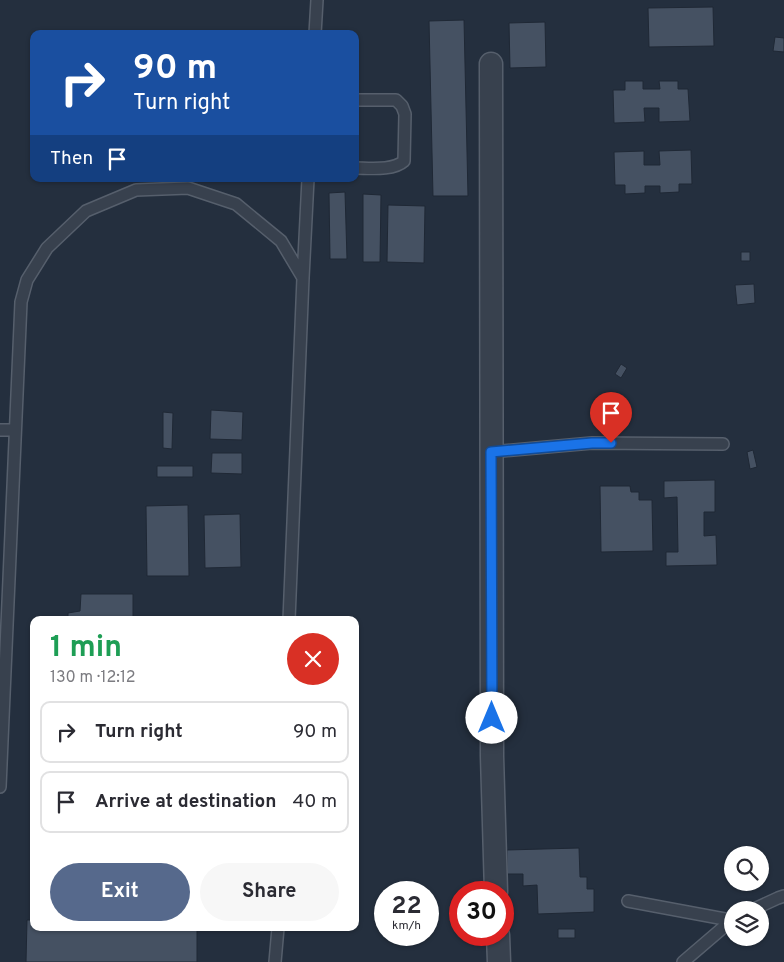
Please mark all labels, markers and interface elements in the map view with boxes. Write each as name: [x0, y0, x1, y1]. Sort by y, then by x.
text: 90 m: [133, 47, 217, 91]
icon: right: [50, 50, 115, 115]
text: Turn right: [133, 90, 230, 117]
icon: arrive: [103, 145, 131, 173]
text: Then: [50, 147, 93, 171]
pin: [590, 392, 632, 443]
icon: arrive: [597, 399, 625, 427]
text: 1 min: [50, 630, 122, 667]
button: close: [287, 633, 339, 685]
text: 130 m · 12:12: [50, 668, 136, 688]
position arrow: [465, 691, 517, 743]
icon: right: [52, 718, 80, 746]
text: Turn right: [95, 720, 183, 744]
text: 90 m: [293, 720, 337, 744]
icon: arrive: [52, 788, 80, 816]
text: Arrive at destination: [95, 790, 276, 814]
text: 40 m: [292, 790, 337, 814]
map controls: [724, 846, 769, 946]
button: search: [724, 846, 769, 891]
button: Exit: [50, 863, 190, 921]
button: Share: [200, 863, 339, 921]
speed limit sign: 30: [449, 881, 514, 946]
text: 22: [391, 891, 422, 923]
button: layers: [724, 901, 769, 946]
text: km/h: [392, 918, 421, 934]

